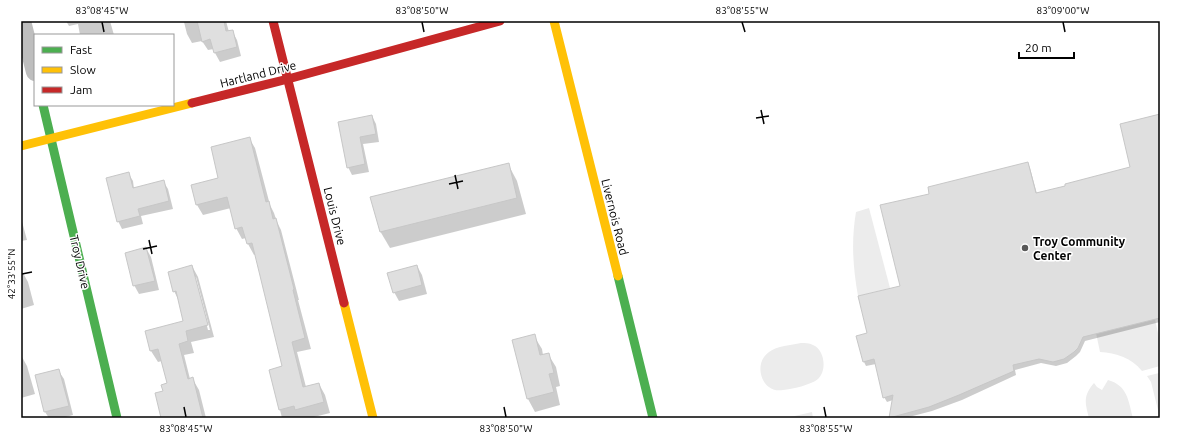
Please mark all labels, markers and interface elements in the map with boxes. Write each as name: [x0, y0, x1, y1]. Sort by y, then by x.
text: 83°08'45"W: [76, 5, 128, 16]
text: 83°08'50"W: [396, 5, 448, 16]
text: 83°08'55"W: [716, 5, 768, 16]
text: 83°09'00"W: [1037, 5, 1089, 16]
legend: [34, 34, 174, 106]
scale bar: [1019, 34, 1074, 60]
text: 20 m: [1025, 41, 1052, 54]
text: Fast: [70, 43, 92, 56]
street label: Hartland Drive: [219, 58, 297, 90]
text: Slow: [70, 63, 96, 76]
text: Jam: [70, 83, 92, 96]
street label: Livernois Road: [599, 177, 631, 257]
street label: Louis Drive: [322, 186, 348, 246]
street label: Troy Drive: [68, 234, 92, 290]
place label: Troy Community Center: [1033, 235, 1126, 262]
marker: Troy Community Center: [1020, 243, 1030, 253]
text: 42°33'55"N: [6, 249, 17, 299]
text: 83°08'45"W: [160, 423, 212, 434]
text: 83°08'50"W: [480, 423, 532, 434]
text: 83°08'55"W: [800, 423, 852, 434]

